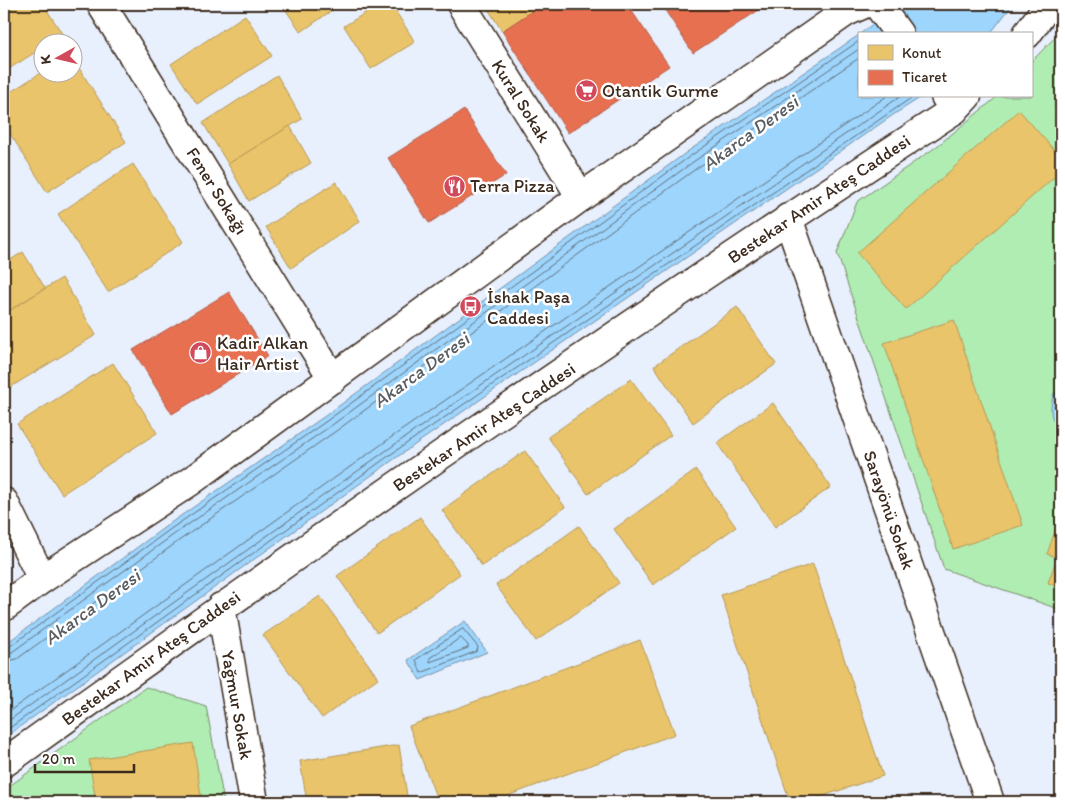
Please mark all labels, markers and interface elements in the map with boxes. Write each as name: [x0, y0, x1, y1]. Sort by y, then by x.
north arrow: [32, 32, 82, 82]
legend: [858, 32, 1032, 98]
text: Konut: [902, 44, 942, 62]
text: K: [36, 53, 55, 65]
street label: Kural Sokak: [487, 55, 555, 147]
text: Ticaret: [902, 68, 948, 86]
supermarket icon: Otantik Gurme: [574, 79, 598, 103]
place label: Otantik Gurme: [602, 80, 718, 102]
water label: Akarca Deresi: [697, 89, 804, 176]
street label: Bestekar Amir Ateş Caddesi: [723, 130, 915, 268]
street label: Fener Sokağı: [182, 143, 252, 239]
restaurant icon: Terra Pizza: [442, 174, 466, 198]
place label: Terra Pizza: [470, 175, 555, 197]
place label: İshak Paşa Caddesi: [487, 286, 571, 329]
bus stop icon: İshak Paşa Caddesi: [459, 295, 483, 319]
water label: Akarca Deresi: [368, 326, 475, 413]
place label: Kadir Alkan Hair Artist: [217, 332, 309, 375]
shop icon: Kadir Alkan Hair Artist: [189, 341, 213, 365]
street label: Bestekar Amir Ateş Caddesi: [388, 358, 580, 496]
street label: Sarayönü Sokak: [858, 448, 920, 572]
water label: Akarca Deresi: [39, 563, 146, 650]
street label: Bestekar Amir Ateş Caddesi: [57, 586, 245, 730]
street label: Yağmur Sokak: [217, 649, 258, 762]
scale bar: [35, 741, 134, 773]
text: 20 m: [42, 750, 76, 768]

